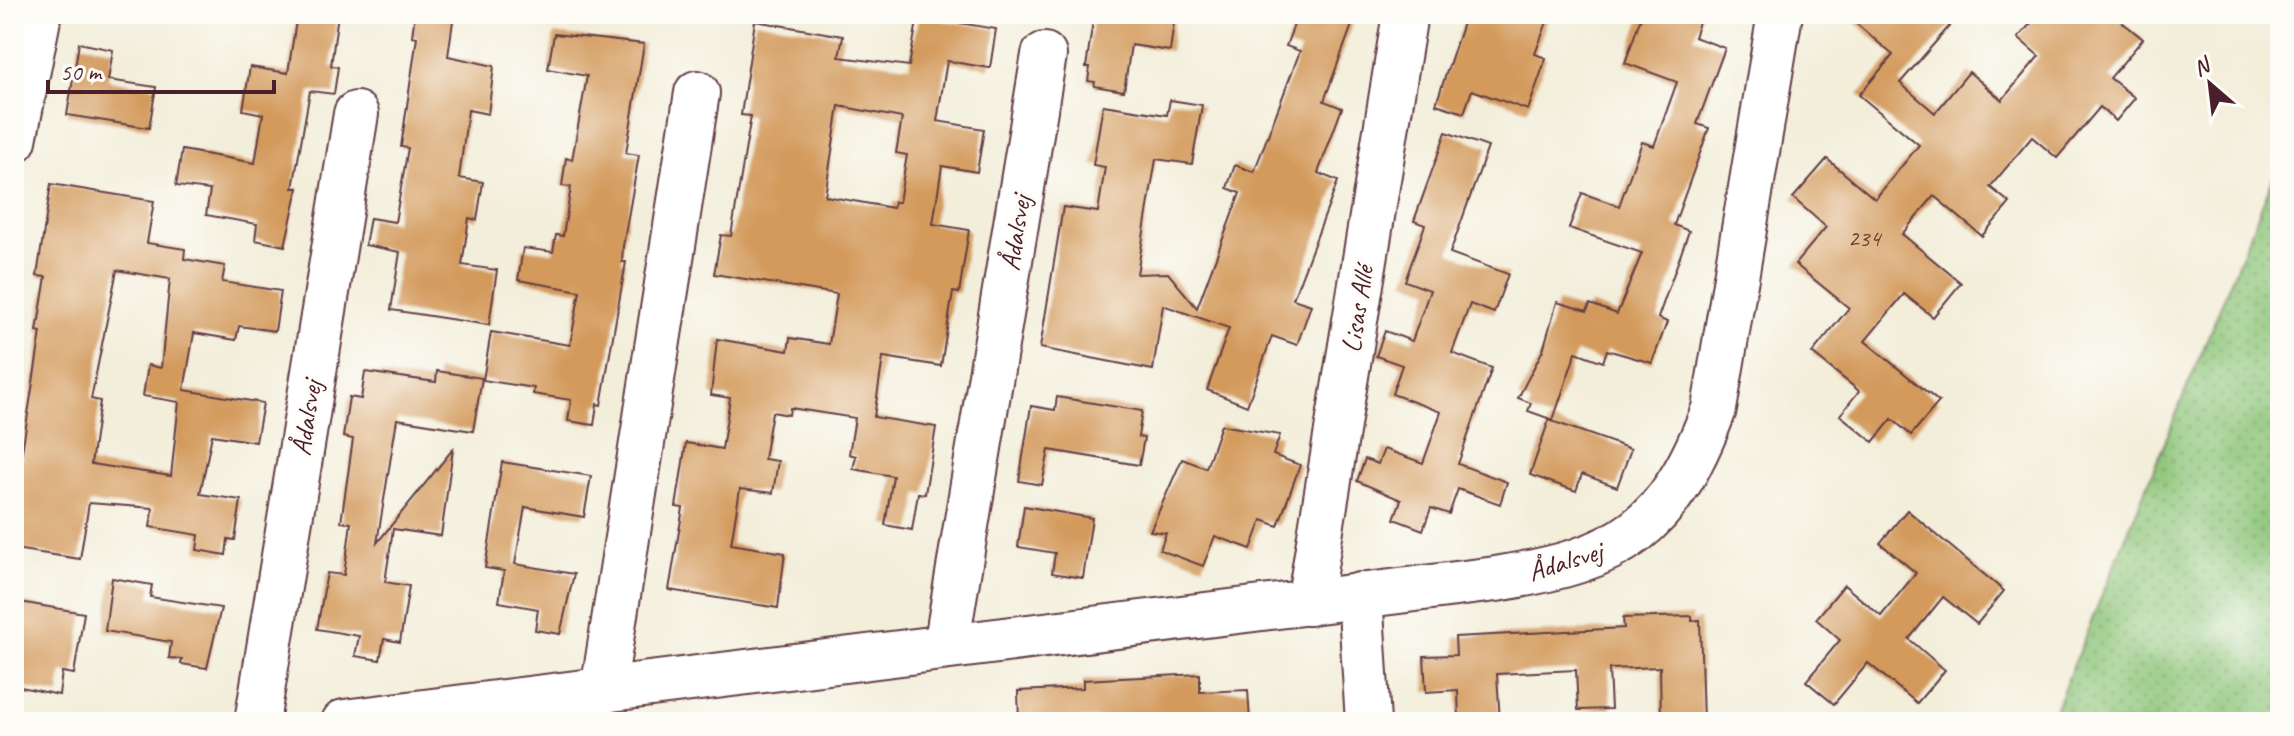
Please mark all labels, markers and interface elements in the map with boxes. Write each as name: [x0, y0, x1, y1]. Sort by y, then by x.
scale bar: [48, 44, 274, 94]
north arrow: [2170, 44, 2250, 124]
text: N: [2188, 50, 2217, 83]
text: 50 m: [60, 57, 103, 87]
street label: Ådalsvej: [992, 189, 1039, 273]
house number: 234: [1848, 223, 1882, 253]
street label: Lisas Allé: [1333, 259, 1382, 355]
street label: Ådalsvej: [283, 374, 330, 458]
street label: Ådalsvej: [1524, 532, 1610, 589]

